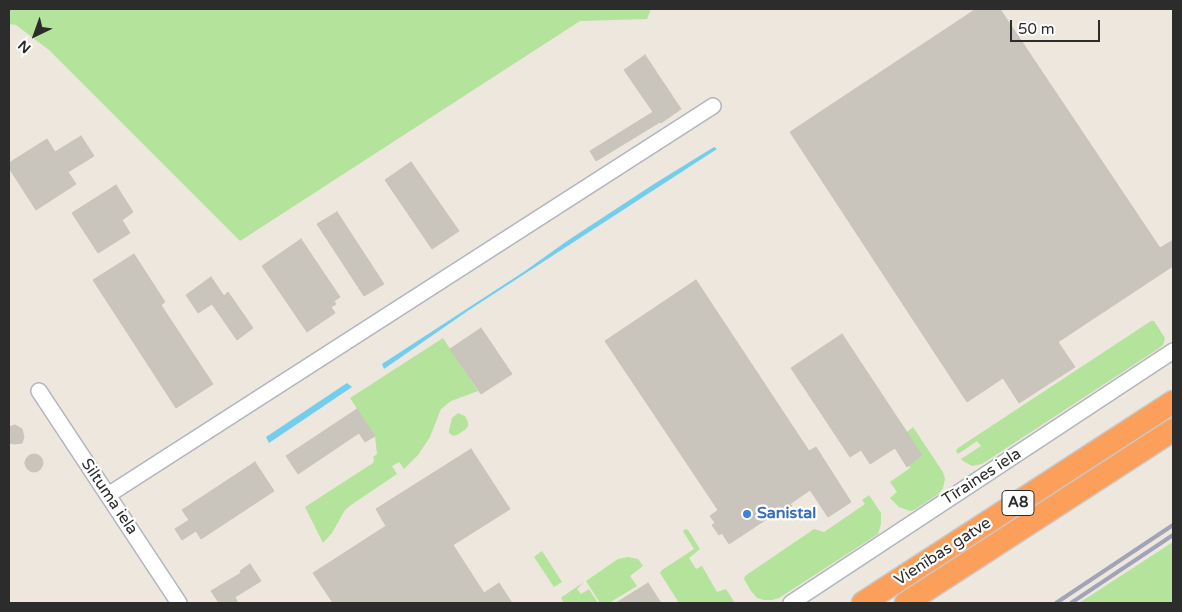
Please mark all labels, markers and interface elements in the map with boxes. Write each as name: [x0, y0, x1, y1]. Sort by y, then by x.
north arrow: [10, 10, 60, 60]
scale bar: [1012, 10, 1102, 42]
text: 50 m: [1018, 20, 1055, 38]
text: N: [15, 36, 34, 57]
street label: Tīraines iela: [939, 444, 1025, 510]
street label: Siltuma iela: [77, 455, 141, 539]
road number: A8: [1002, 490, 1034, 516]
place label: Sanistal: [757, 504, 816, 524]
marker: Sanistal: [741, 508, 753, 520]
street label: Vienības gatve: [891, 514, 995, 590]

